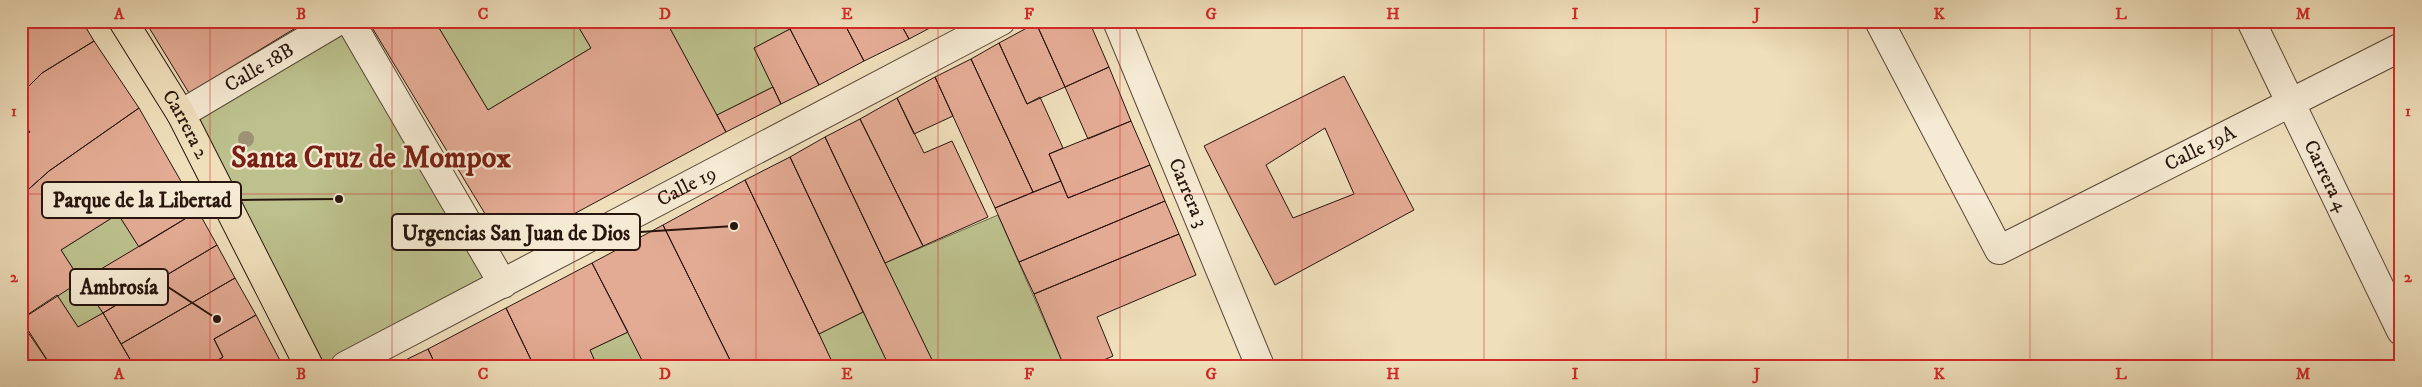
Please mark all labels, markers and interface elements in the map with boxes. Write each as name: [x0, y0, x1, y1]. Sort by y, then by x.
text: A: [113, 4, 125, 24]
text: B: [296, 4, 306, 24]
text: C: [478, 4, 488, 24]
text: D: [659, 4, 671, 24]
text: E: [841, 4, 853, 24]
text: F: [1024, 4, 1034, 24]
text: G: [1205, 4, 1217, 24]
text: H: [1386, 4, 1400, 24]
text: I: [1572, 4, 1579, 24]
text: J: [1752, 4, 1761, 24]
text: K: [1933, 4, 1945, 24]
text: L: [2115, 4, 2127, 24]
text: M: [2296, 4, 2311, 24]
street label: Calle 18B: [220, 37, 299, 98]
street label: Carrera 2: [157, 85, 214, 163]
text: 1: [11, 101, 17, 121]
text: 1: [2405, 101, 2411, 121]
street label: Calle 19A: [2161, 120, 2240, 177]
street label: Carrera 4: [2298, 136, 2354, 216]
district label: Santa Cruz de Mompox: [231, 140, 511, 177]
street label: Carrera 3: [1163, 154, 1214, 231]
street label: Calle 19: [653, 160, 721, 212]
callout: Parque de la Libertad: [42, 182, 241, 218]
text: Parque de la Libertad: [52, 188, 232, 214]
callout: Urgencias San Juan de Dios: [392, 214, 640, 250]
text: Urgencias San Juan de Dios: [402, 221, 630, 247]
text: 2: [10, 267, 19, 287]
text: 2: [2404, 267, 2413, 287]
callout: Ambrosía: [70, 269, 168, 305]
text: Ambrosía: [79, 275, 159, 301]
text: A: [113, 364, 125, 384]
text: B: [296, 364, 306, 384]
text: C: [478, 364, 488, 384]
text: D: [659, 364, 671, 384]
text: E: [841, 364, 853, 384]
text: F: [1024, 364, 1034, 384]
text: G: [1205, 364, 1217, 384]
text: H: [1386, 364, 1400, 384]
text: I: [1572, 364, 1579, 384]
text: J: [1752, 364, 1761, 384]
text: K: [1933, 364, 1945, 384]
text: L: [2115, 364, 2127, 384]
text: M: [2296, 364, 2311, 384]

